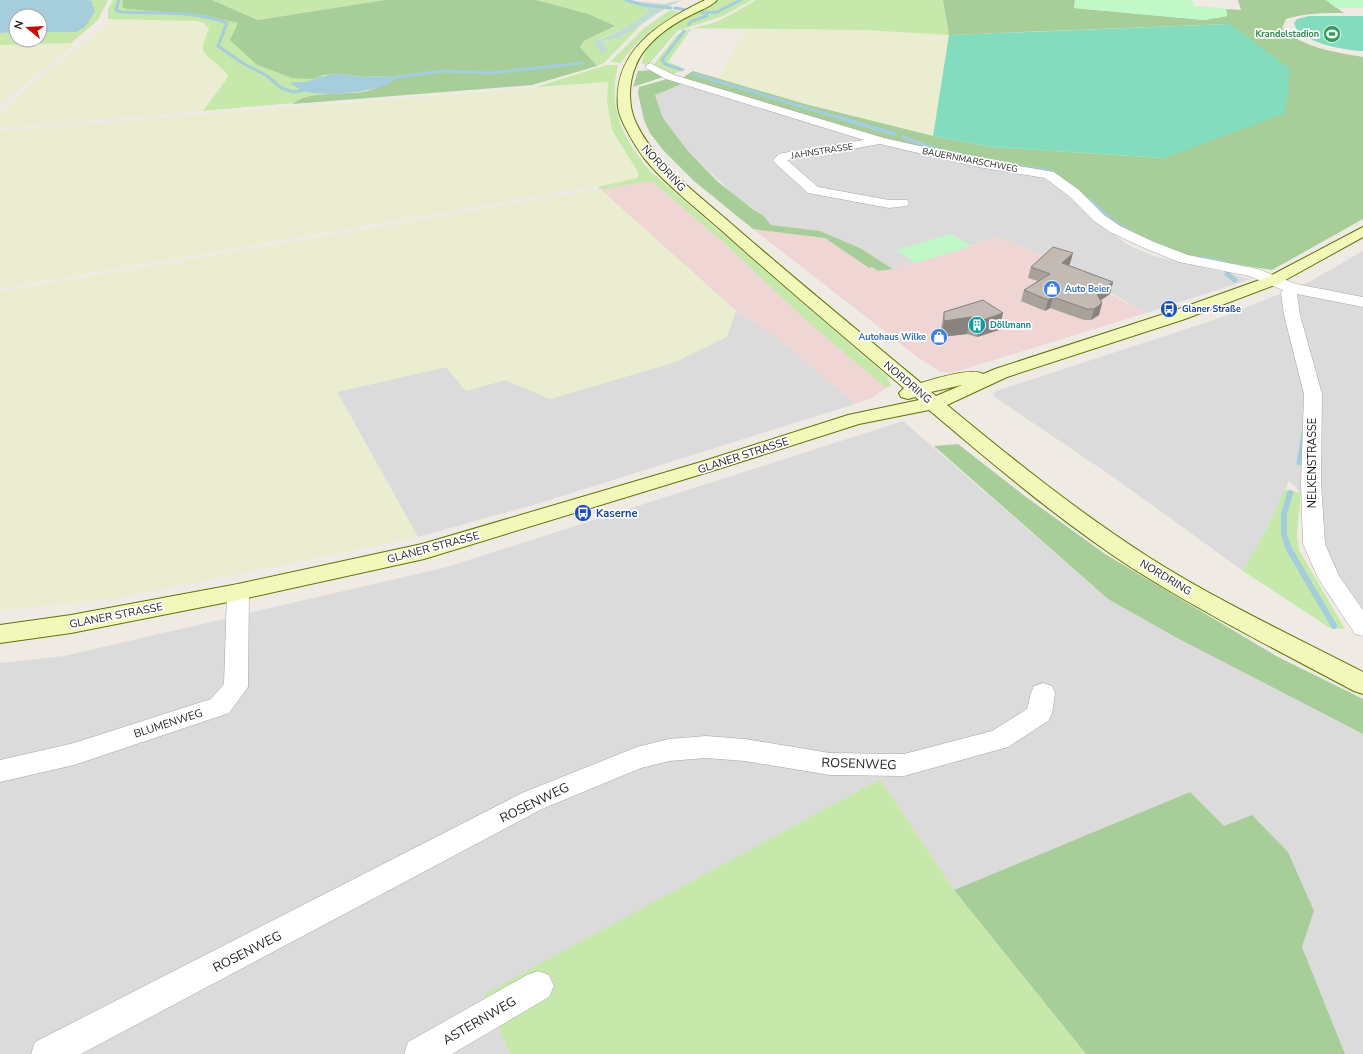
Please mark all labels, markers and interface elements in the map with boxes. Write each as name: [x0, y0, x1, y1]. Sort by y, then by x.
north arrow: [8, 8, 48, 48]
text: N: [11, 19, 27, 31]
sports icon: Krandelstadion: [1322, 24, 1342, 44]
place label: Krandelstadion: [1255, 28, 1319, 40]
street label: JAHNSTRASSE: [789, 140, 854, 162]
street label: NORDRING: [638, 142, 689, 195]
street label: BAUERNMARSCHWEG: [921, 145, 1019, 175]
shop icon: Auto Beier: [1042, 279, 1062, 299]
place label: Auto Beier: [1065, 283, 1110, 295]
bus stop icon: Glaner Straße: [1159, 299, 1179, 319]
place label: Glaner Straße: [1182, 303, 1241, 315]
building icon: Döllmann: [967, 315, 987, 335]
place label: Döllmann: [990, 319, 1031, 331]
shop icon: Autohaus Wilke: [929, 327, 949, 347]
place label: Autohaus Wilke: [858, 331, 926, 343]
street label: NORDRING: [880, 358, 935, 407]
street label: NELKENSTRASSE: [1305, 418, 1320, 508]
street label: GLANER STRASSE: [696, 434, 791, 477]
bus stop icon: Kaserne: [573, 503, 593, 523]
place label: Kaserne: [596, 506, 637, 521]
street label: GLANER STRASSE: [385, 528, 481, 567]
street label: NORDRING: [1137, 556, 1195, 599]
street label: GLANER STRASSE: [68, 599, 164, 632]
street label: BLUMENWEG: [132, 705, 205, 742]
street label: ROSENWEG: [821, 754, 897, 774]
street label: ROSENWEG: [497, 778, 572, 827]
street label: ROSENWEG: [210, 927, 285, 977]
street label: ASTERNWEG: [439, 993, 520, 1049]

